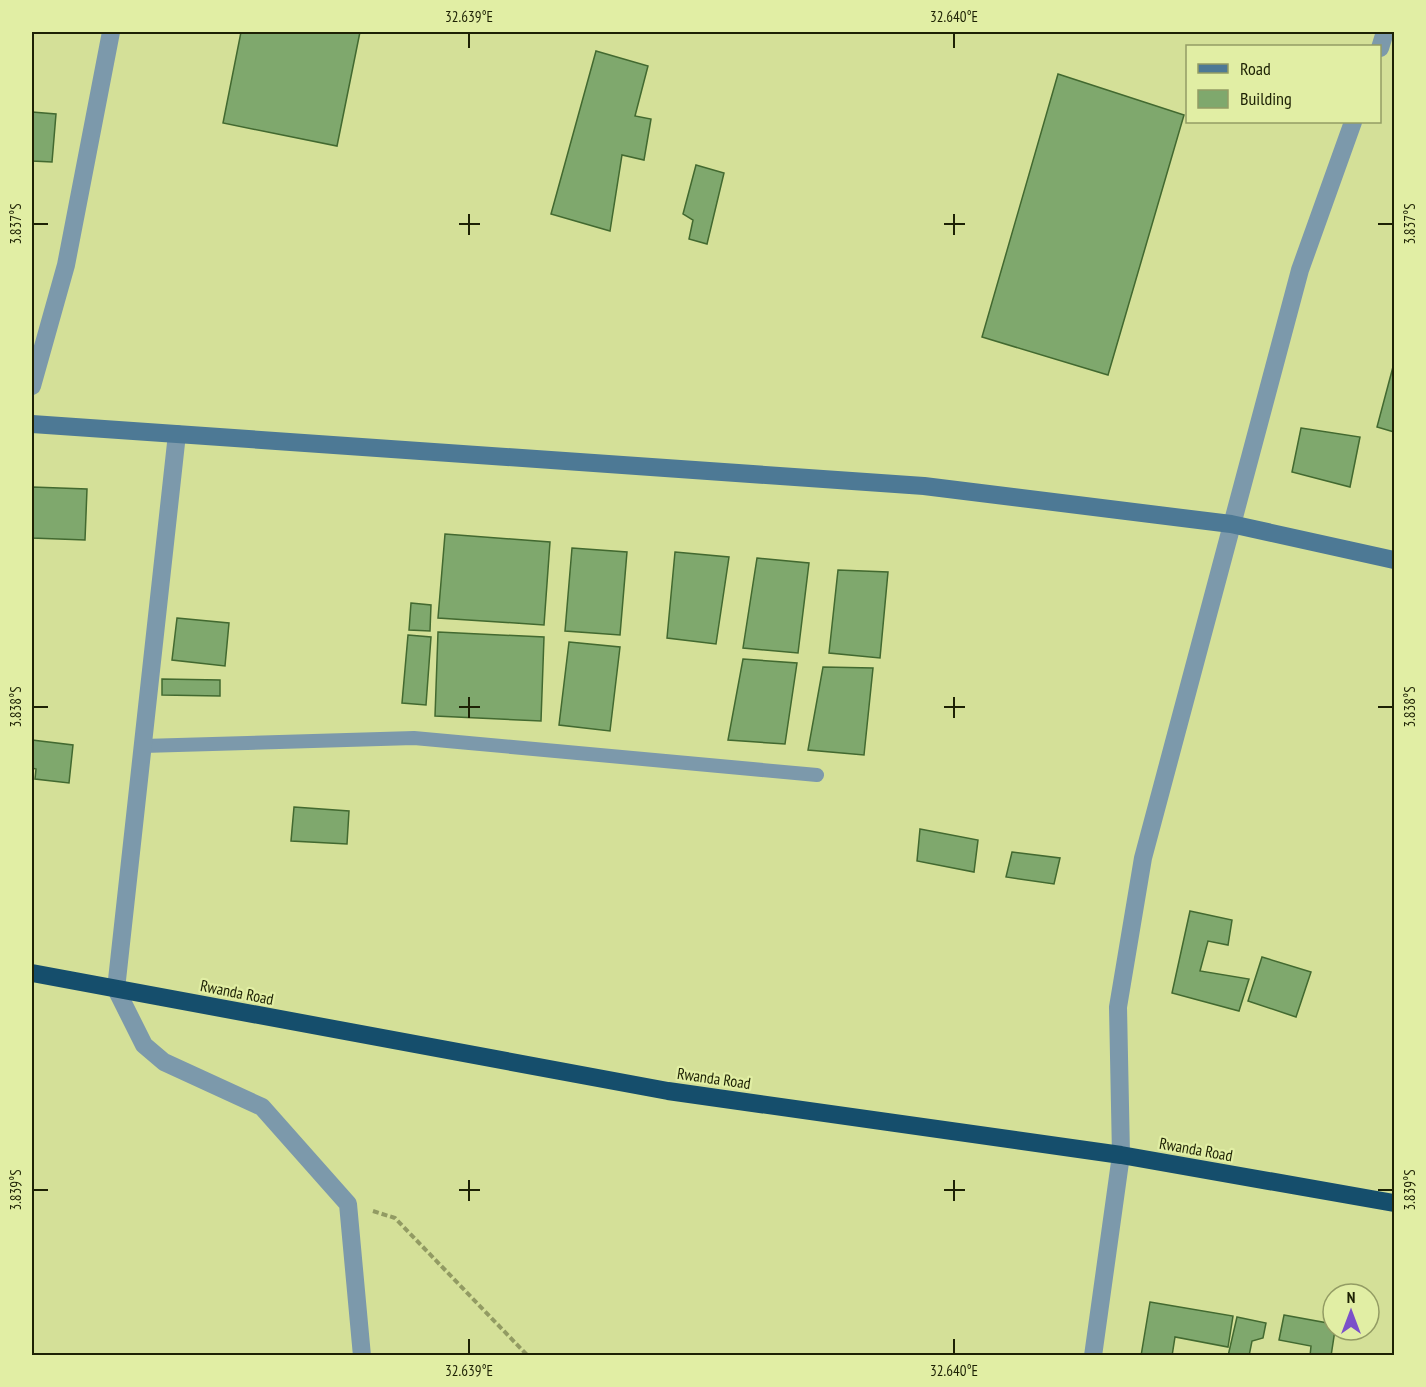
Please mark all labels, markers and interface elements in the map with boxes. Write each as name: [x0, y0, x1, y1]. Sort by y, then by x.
text: 32.639°E: [445, 7, 493, 26]
text: 32.640°E: [930, 7, 978, 26]
legend: [1186, 45, 1381, 123]
text: Road: [1240, 57, 1271, 80]
text: Building: [1240, 87, 1292, 110]
text: 3.837°S: [6, 203, 25, 245]
text: 3.837°S: [1400, 203, 1419, 245]
text: 3.838°S: [6, 686, 25, 728]
text: 3.838°S: [1400, 686, 1419, 728]
street label: Rwanda Road: [199, 975, 275, 1009]
street label: Rwanda Road: [676, 1063, 752, 1093]
street label: Rwanda Road: [1158, 1133, 1234, 1165]
text: 3.839°S: [6, 1169, 25, 1211]
text: 3.839°S: [1400, 1169, 1419, 1211]
north arrow: [1321, 1282, 1381, 1342]
text: N: [1347, 1287, 1355, 1307]
text: 32.639°E: [445, 1361, 493, 1380]
text: 32.640°E: [930, 1361, 978, 1380]

